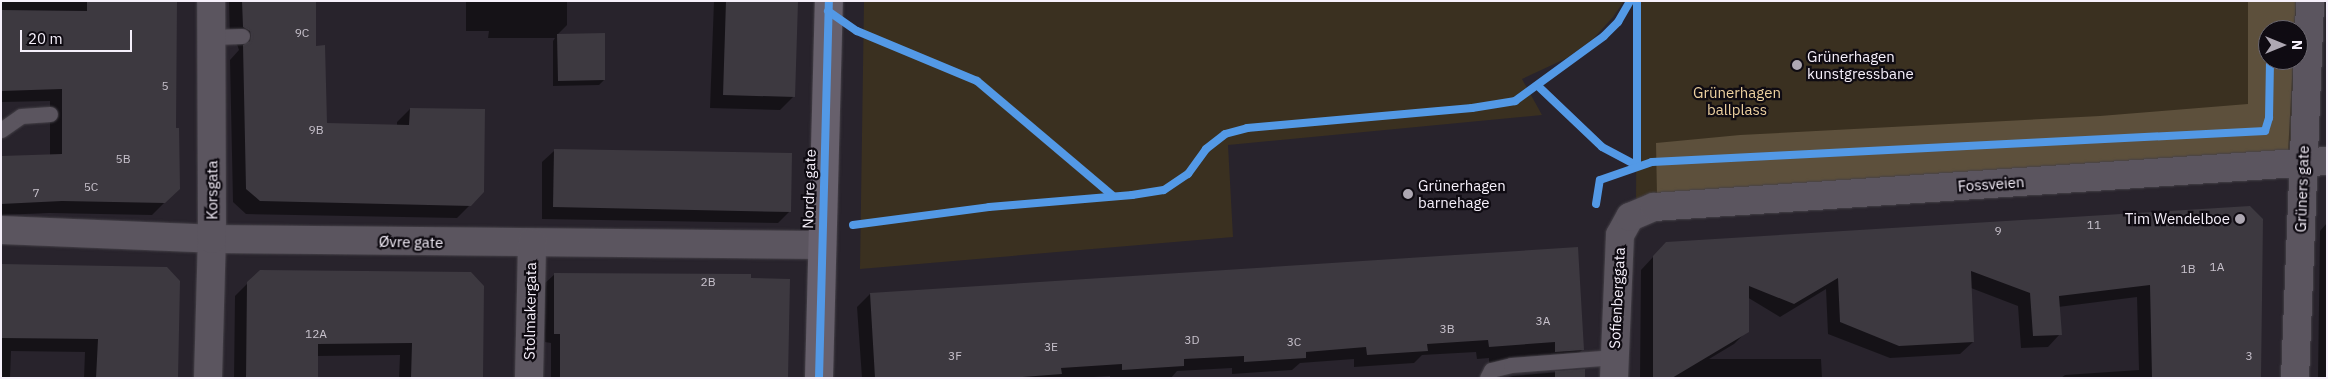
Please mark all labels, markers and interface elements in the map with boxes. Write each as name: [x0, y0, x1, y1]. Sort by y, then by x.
scale bar: [22, 20, 135, 52]
north arrow: [2258, 20, 2308, 70]
house number: 9C: [295, 26, 309, 40]
text: 20 m: [28, 29, 63, 48]
text: N: [2288, 40, 2306, 50]
place label: Grünerhagen kunstgressbane: [1807, 47, 1914, 82]
marker: Grünerhagen kunstgressbane: [1791, 59, 1803, 71]
house number: 5: [161, 79, 169, 93]
park label: Grünerhagen ballplass: [1693, 83, 1781, 118]
house number: 9B: [308, 123, 324, 137]
street label: Grüners gate: [2291, 145, 2313, 233]
street label: Nordre gate: [799, 149, 819, 229]
house number: 5B: [115, 152, 131, 166]
street label: Korsgata: [203, 160, 221, 220]
street label: Fossveien: [1957, 173, 2025, 195]
place label: Grünerhagen barnehage: [1418, 176, 1506, 211]
house number: 5C: [84, 180, 98, 194]
house number: 7: [32, 186, 40, 200]
marker: Grünerhagen barnehage: [1402, 188, 1414, 200]
place label: Tim Wendelboe: [2125, 210, 2230, 228]
marker: Tim Wendelboe: [2234, 213, 2246, 225]
house number: 11: [2087, 218, 2101, 232]
house number: 9: [1994, 224, 2002, 238]
street label: Øvre gate: [379, 232, 443, 252]
street label: Sofienberggata: [1605, 247, 1629, 349]
house number: 1A: [2210, 260, 2224, 274]
street label: Stolmakergata: [520, 262, 540, 360]
house number: 1B: [2180, 262, 2196, 276]
house number: 2B: [700, 275, 716, 289]
house number: 3A: [1536, 314, 1550, 328]
house number: 3B: [1439, 322, 1455, 336]
house number: 12A: [305, 327, 327, 341]
house number: 3D: [1184, 333, 1200, 347]
house number: 3C: [1287, 335, 1301, 349]
house number: 3E: [1044, 340, 1058, 354]
house number: 3F: [948, 349, 962, 363]
house number: 3: [2245, 349, 2253, 363]

